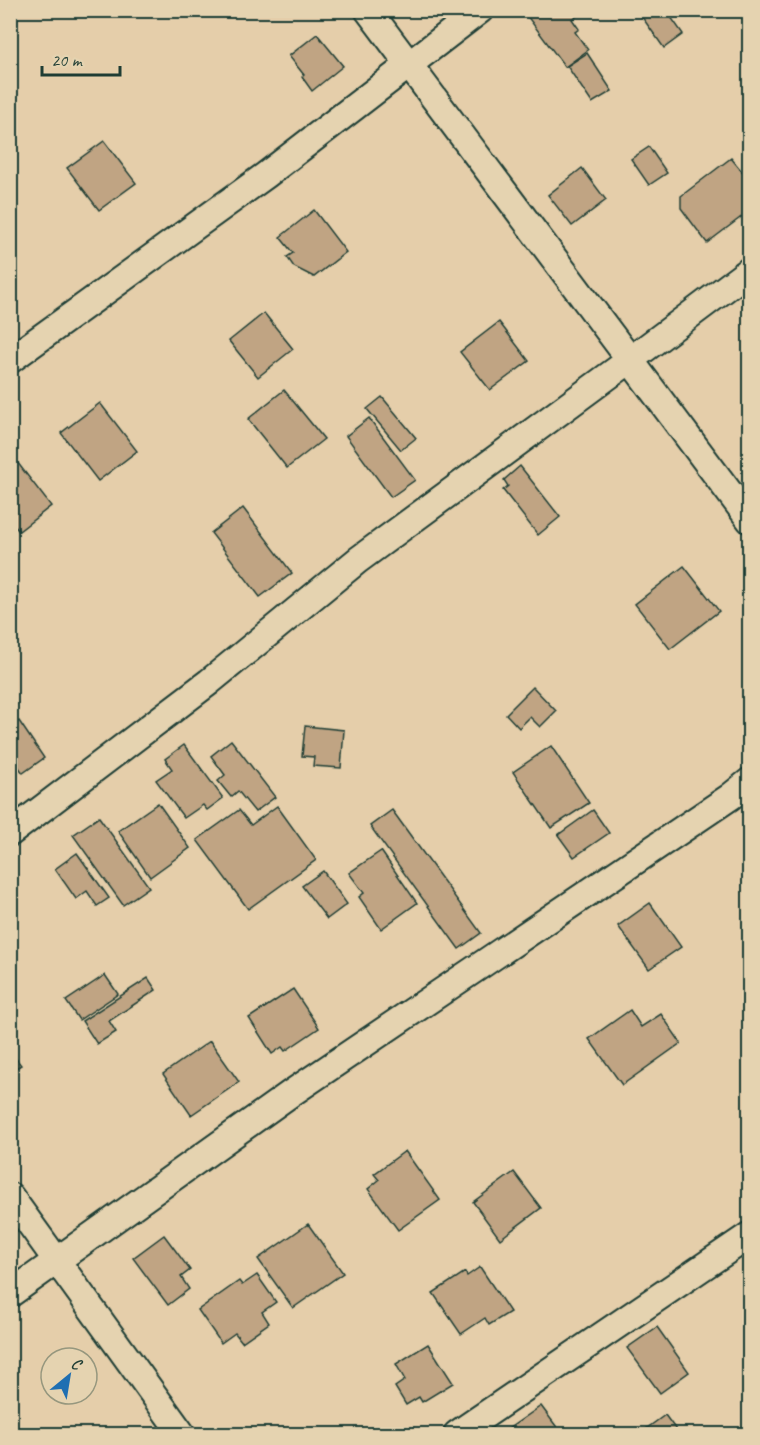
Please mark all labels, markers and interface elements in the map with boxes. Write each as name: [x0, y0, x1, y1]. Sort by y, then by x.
scale bar: [42, 39, 120, 77]
text: 20 m: [51, 49, 84, 71]
north arrow: [39, 1346, 99, 1406]
text: С: [68, 1353, 86, 1376]

